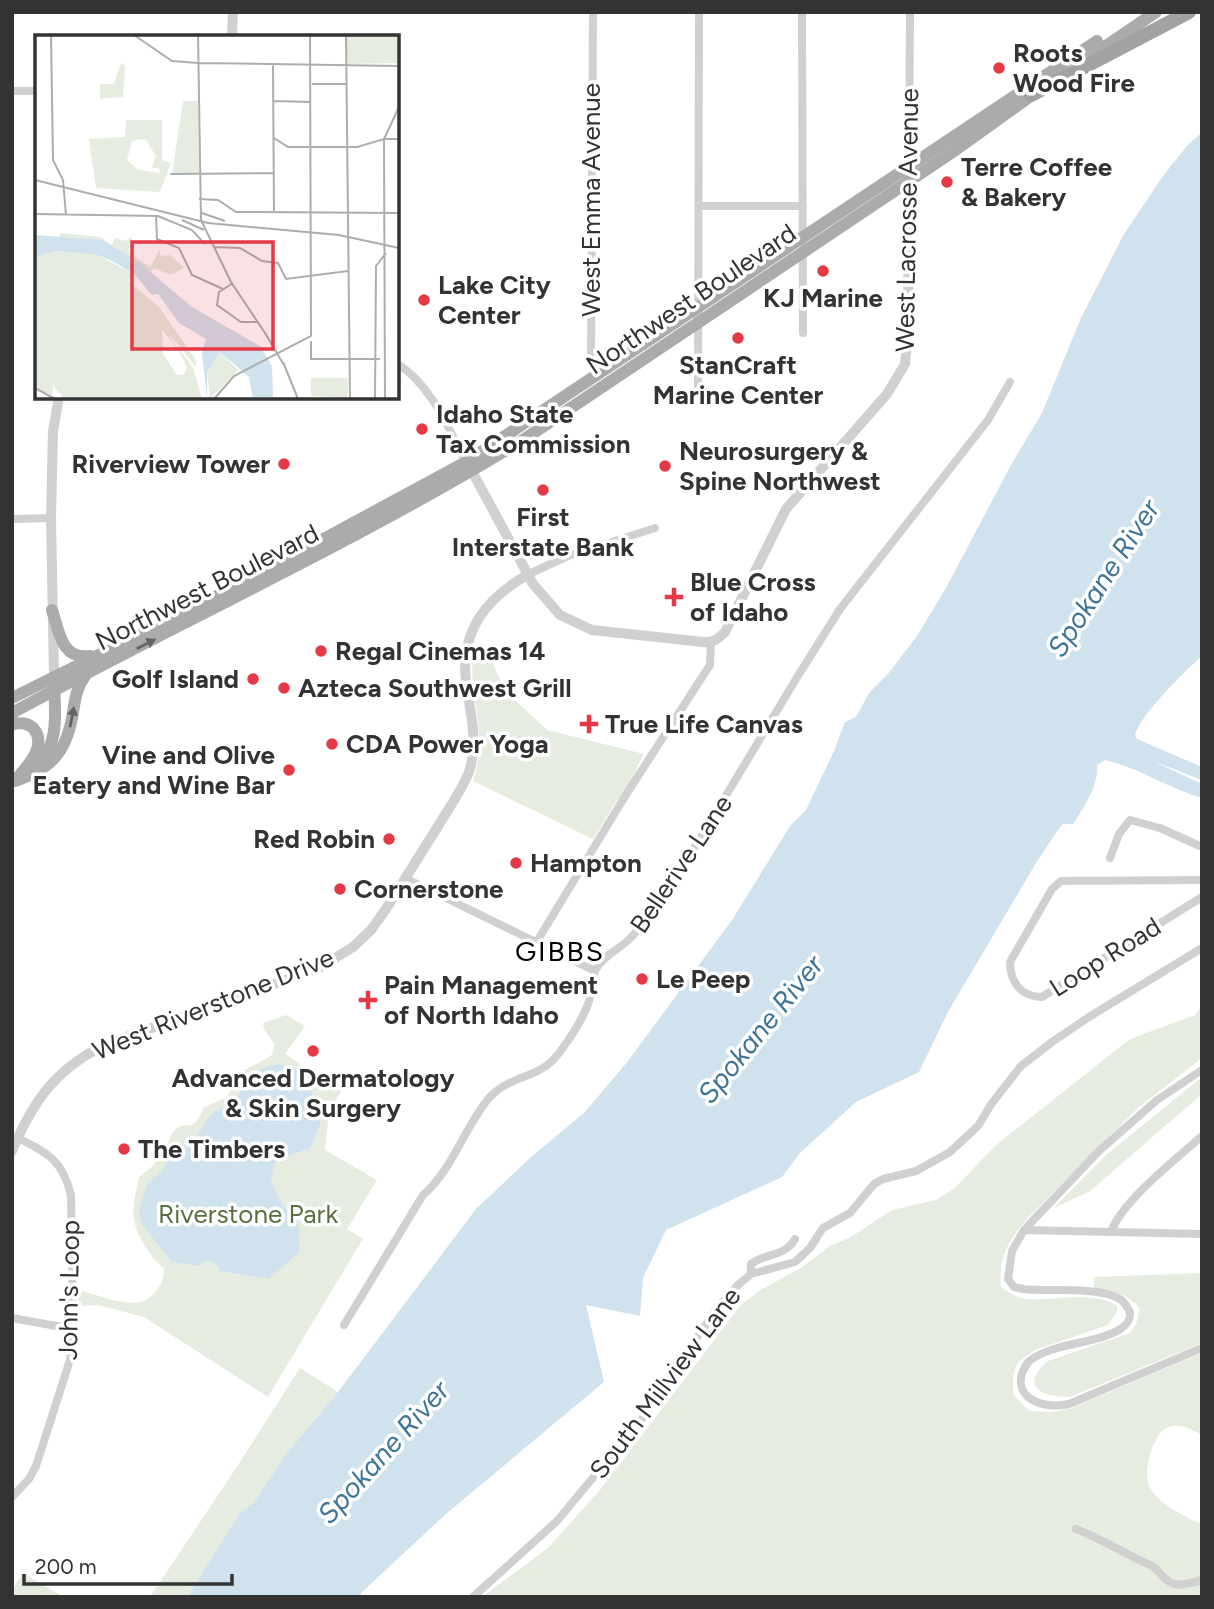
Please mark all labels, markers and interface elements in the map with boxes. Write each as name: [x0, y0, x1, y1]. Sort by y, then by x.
inset map: [35, 35, 399, 399]
place label: Roots Wood Fire: [1013, 37, 1135, 99]
marker: Roots Wood Fire: [991, 60, 1007, 76]
street label: West Emma Avenue: [575, 83, 607, 317]
street label: West Lacrosse Avenue: [889, 88, 925, 352]
place label: Terre Coffee & Bakery: [961, 151, 1112, 213]
marker: Terre Coffee & Bakery: [939, 174, 955, 190]
street label: Northwest Boulevard: [580, 217, 802, 381]
marker: KJ Marine: [815, 263, 831, 279]
place label: Lake City Center: [438, 269, 551, 331]
place label: KJ Marine: [763, 282, 883, 314]
marker: Lake City Center: [416, 292, 432, 308]
marker: StanCraft Marine Center: [730, 330, 746, 346]
place label: StanCraft Marine Center: [653, 349, 823, 411]
place label: Idaho State Tax Commission: [436, 398, 630, 460]
marker: Idaho State Tax Commission: [414, 421, 430, 437]
place label: Neurosurgery & Spine Northwest: [679, 435, 881, 497]
place label: Riverview Tower: [72, 448, 270, 480]
marker: Riverview Tower: [276, 456, 292, 472]
marker: Neurosurgery & Spine Northwest: [657, 458, 673, 474]
marker: First Interstate Bank: [535, 482, 551, 498]
water label: Spokane River: [1040, 492, 1167, 663]
place label: First Interstate Bank: [452, 501, 634, 563]
street label: Northwest Boulevard: [90, 517, 324, 657]
place label: Blue Cross of Idaho: [690, 566, 816, 628]
marker: Blue Cross of Idaho: [664, 587, 684, 607]
place label: Regal Cinemas 14: [335, 635, 545, 667]
one-way arrow: [136, 639, 156, 650]
marker: Regal Cinemas 14: [313, 643, 329, 659]
place label: Golf Island: [112, 663, 239, 695]
marker: Golf Island: [245, 671, 261, 687]
place label: Azteca Southwest Grill: [298, 672, 572, 704]
marker: Azteca Southwest Grill: [276, 680, 292, 696]
one-way arrow: [67, 706, 78, 728]
place label: True Life Canvas: [605, 708, 803, 740]
marker: True Life Canvas: [579, 714, 599, 734]
place label: CDA Power Yoga: [346, 728, 549, 760]
marker: CDA Power Yoga: [324, 736, 340, 752]
place label: Vine and Olive Eatery and Wine Bar: [32, 739, 275, 801]
marker: Vine and Olive Eatery and Wine Bar: [281, 762, 297, 778]
street label: Bellerive Lane: [623, 789, 739, 939]
place label: Red Robin: [253, 823, 375, 855]
marker: Red Robin: [381, 831, 397, 847]
place label: Hampton: [530, 847, 642, 879]
marker: Hampton: [508, 855, 524, 871]
place label: Cornerstone: [354, 873, 503, 905]
marker: Cornerstone: [332, 881, 348, 897]
street label: Loop Road: [1043, 910, 1167, 1004]
district label: GIBBS: [515, 934, 605, 968]
street label: West Riverstone Drive: [88, 941, 338, 1067]
water label: Spokane River: [690, 947, 831, 1110]
place label: Le Peep: [656, 963, 750, 995]
place label: Pain Management of North Idaho: [384, 969, 598, 1031]
marker: Le Peep: [634, 971, 650, 987]
marker: Pain Management of North Idaho: [358, 990, 378, 1010]
marker: Advanced Dermatology & Skin Surgery: [305, 1043, 321, 1059]
place label: Advanced Dermatology & Skin Surgery: [171, 1062, 455, 1124]
place label: The Timbers: [138, 1133, 285, 1165]
marker: The Timbers: [116, 1141, 132, 1157]
park label: Riverstone Park: [158, 1198, 338, 1230]
street label: John's Loop: [52, 1220, 86, 1360]
street label: South Millview Lane: [583, 1281, 747, 1485]
water label: Spokane River: [310, 1372, 457, 1531]
scale bar: [24, 1542, 233, 1586]
text: 200 m: [35, 1554, 97, 1579]

